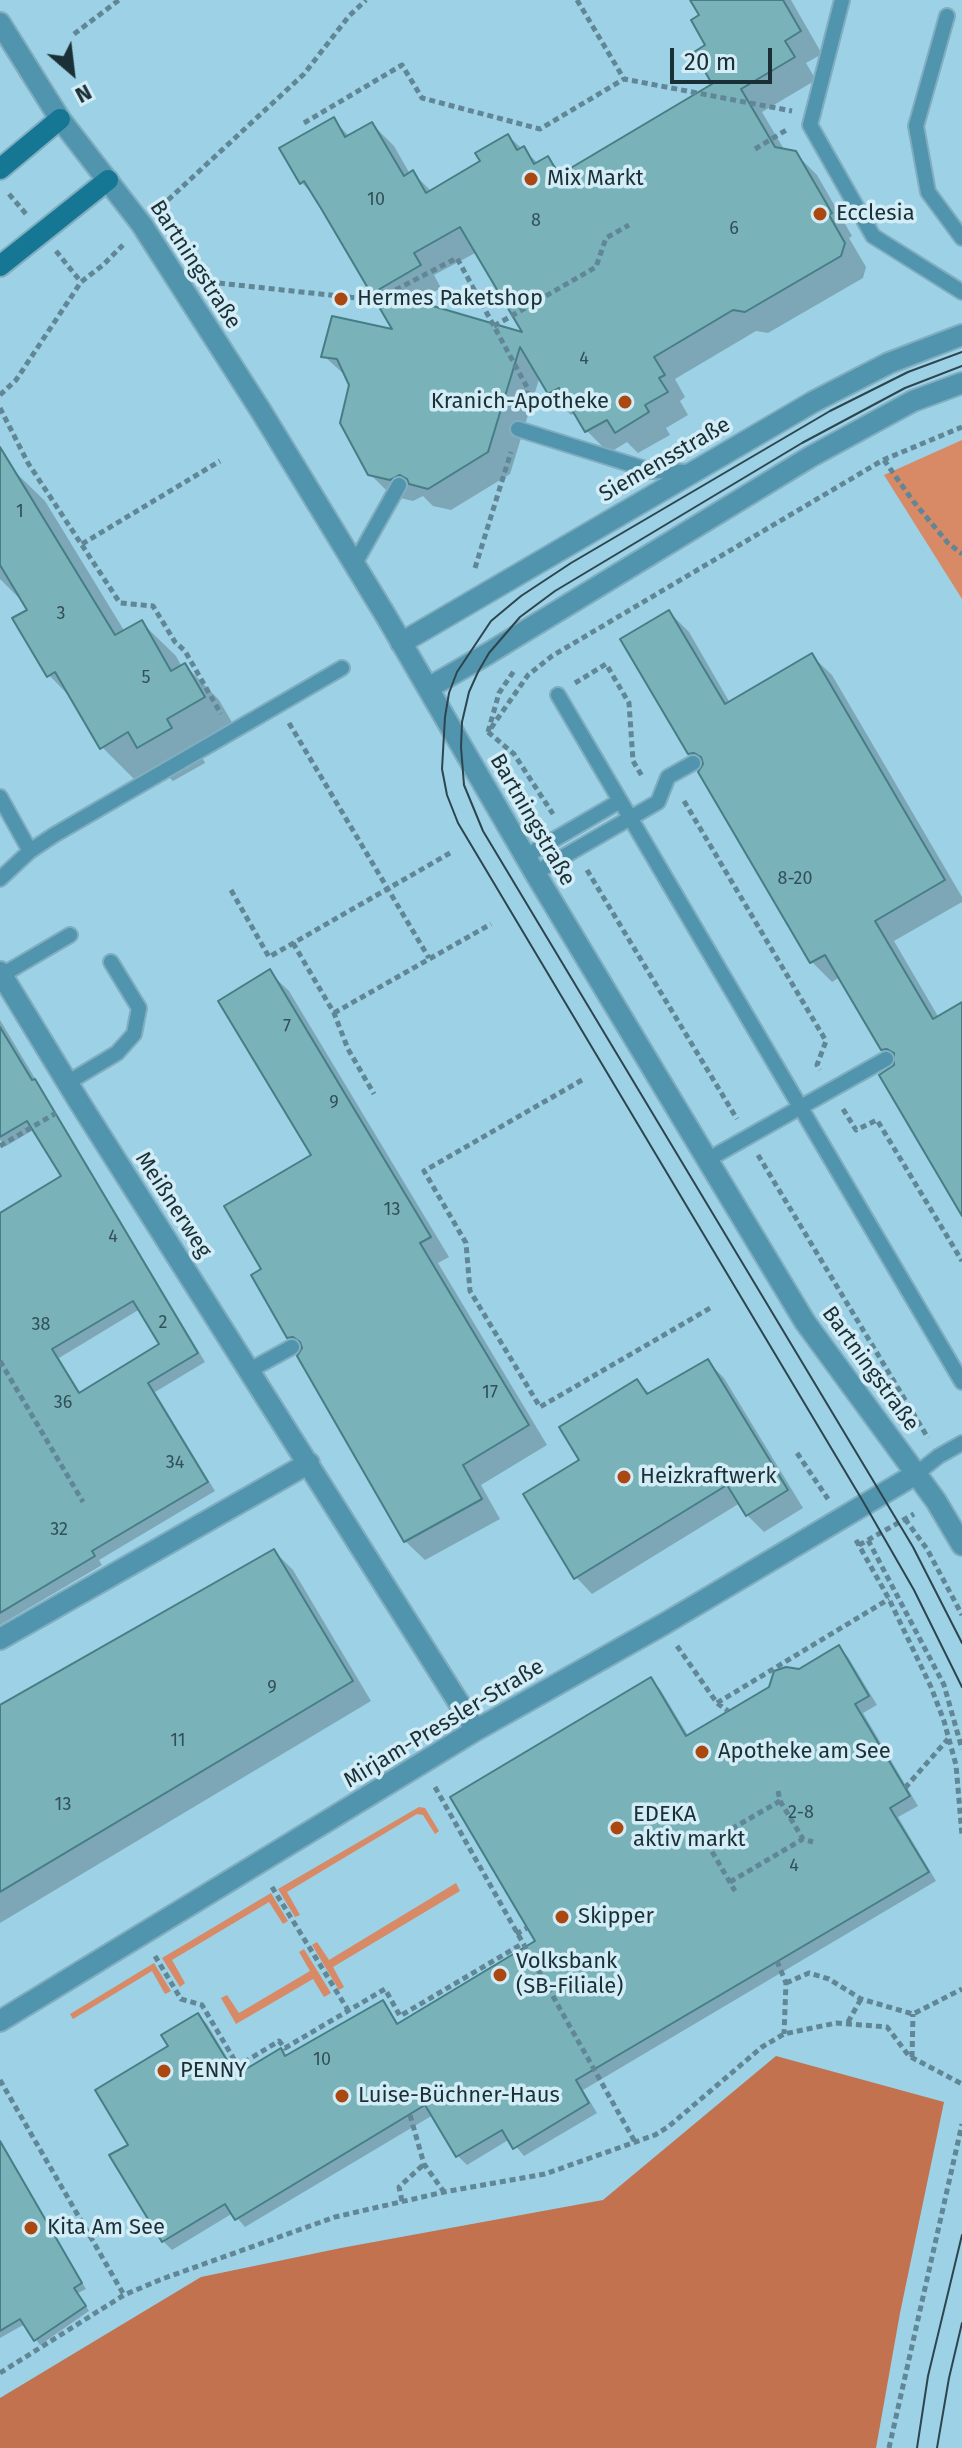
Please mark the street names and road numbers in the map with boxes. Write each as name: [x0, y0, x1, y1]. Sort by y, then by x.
street label: Bartningstraße: [144, 196, 246, 334]
street label: Siemensstraße: [595, 412, 735, 508]
street label: Bartningstraße: [484, 749, 580, 891]
street label: Meißnerweg: [129, 1147, 217, 1263]
street label: Bartningstraße: [816, 1301, 924, 1437]
street label: Mirjam-Pressler-Straße: [339, 1654, 549, 1794]

